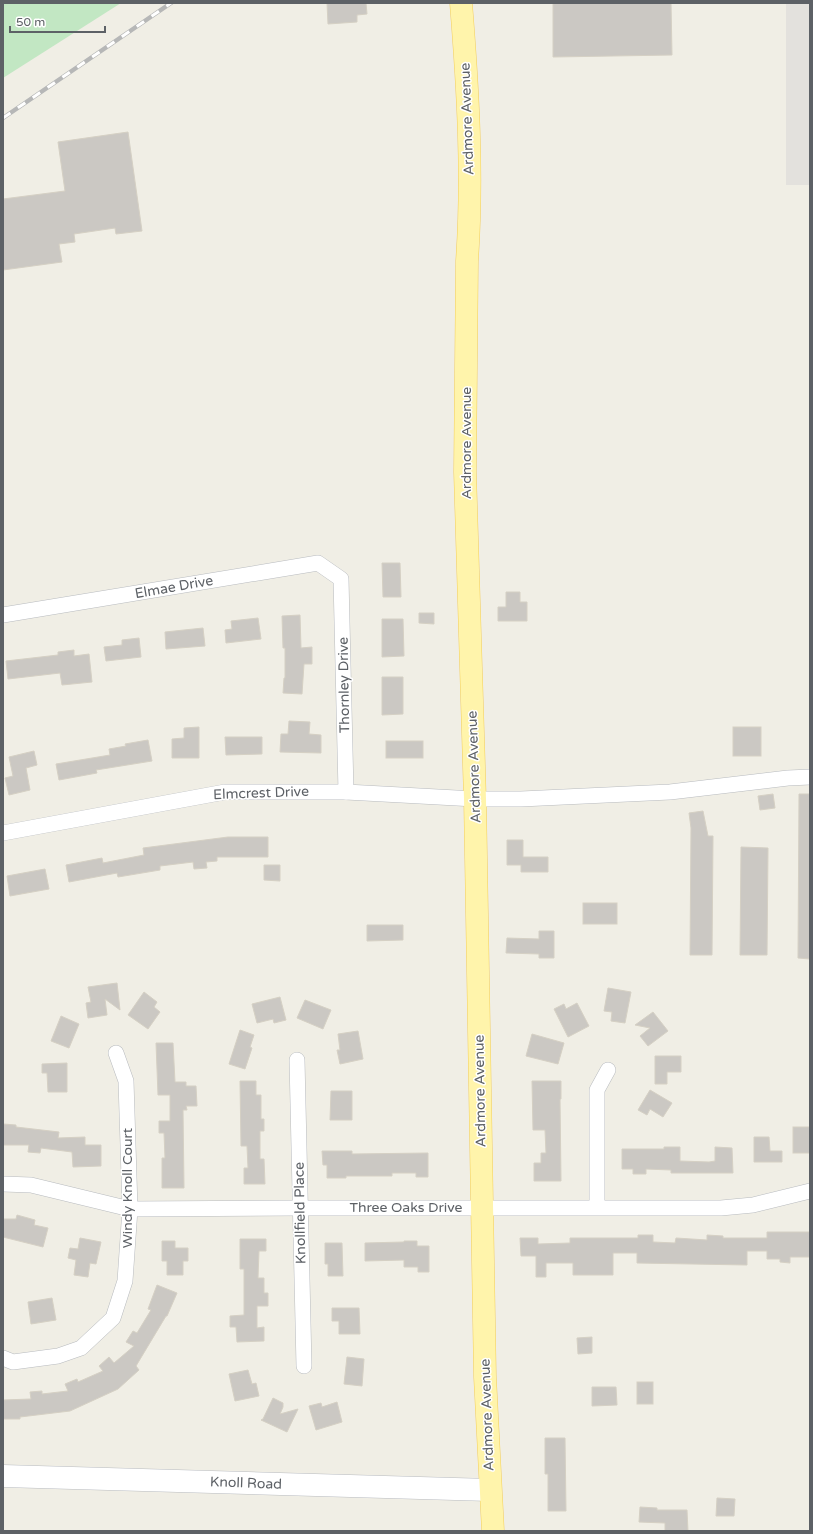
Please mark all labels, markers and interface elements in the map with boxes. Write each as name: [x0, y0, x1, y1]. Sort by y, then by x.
scale bar: [10, 8, 105, 34]
text: 50 m: [16, 15, 45, 29]
street label: Ardmore Avenue: [457, 62, 477, 176]
street label: Ardmore Avenue: [458, 387, 475, 499]
street label: Elmae Drive: [134, 572, 215, 602]
street label: Thornley Drive: [335, 637, 353, 733]
street label: Ardmore Avenue: [464, 710, 484, 824]
street label: Elmcrest Drive: [213, 783, 309, 803]
street label: Ardmore Avenue: [471, 1035, 489, 1147]
street label: Windy Knoll Court: [119, 1127, 136, 1248]
street label: Knollfield Place: [291, 1162, 309, 1264]
street label: Three Oaks Drive: [349, 1199, 463, 1216]
street label: Ardmore Avenue: [477, 1358, 497, 1472]
street label: Knoll Road: [210, 1473, 282, 1493]

